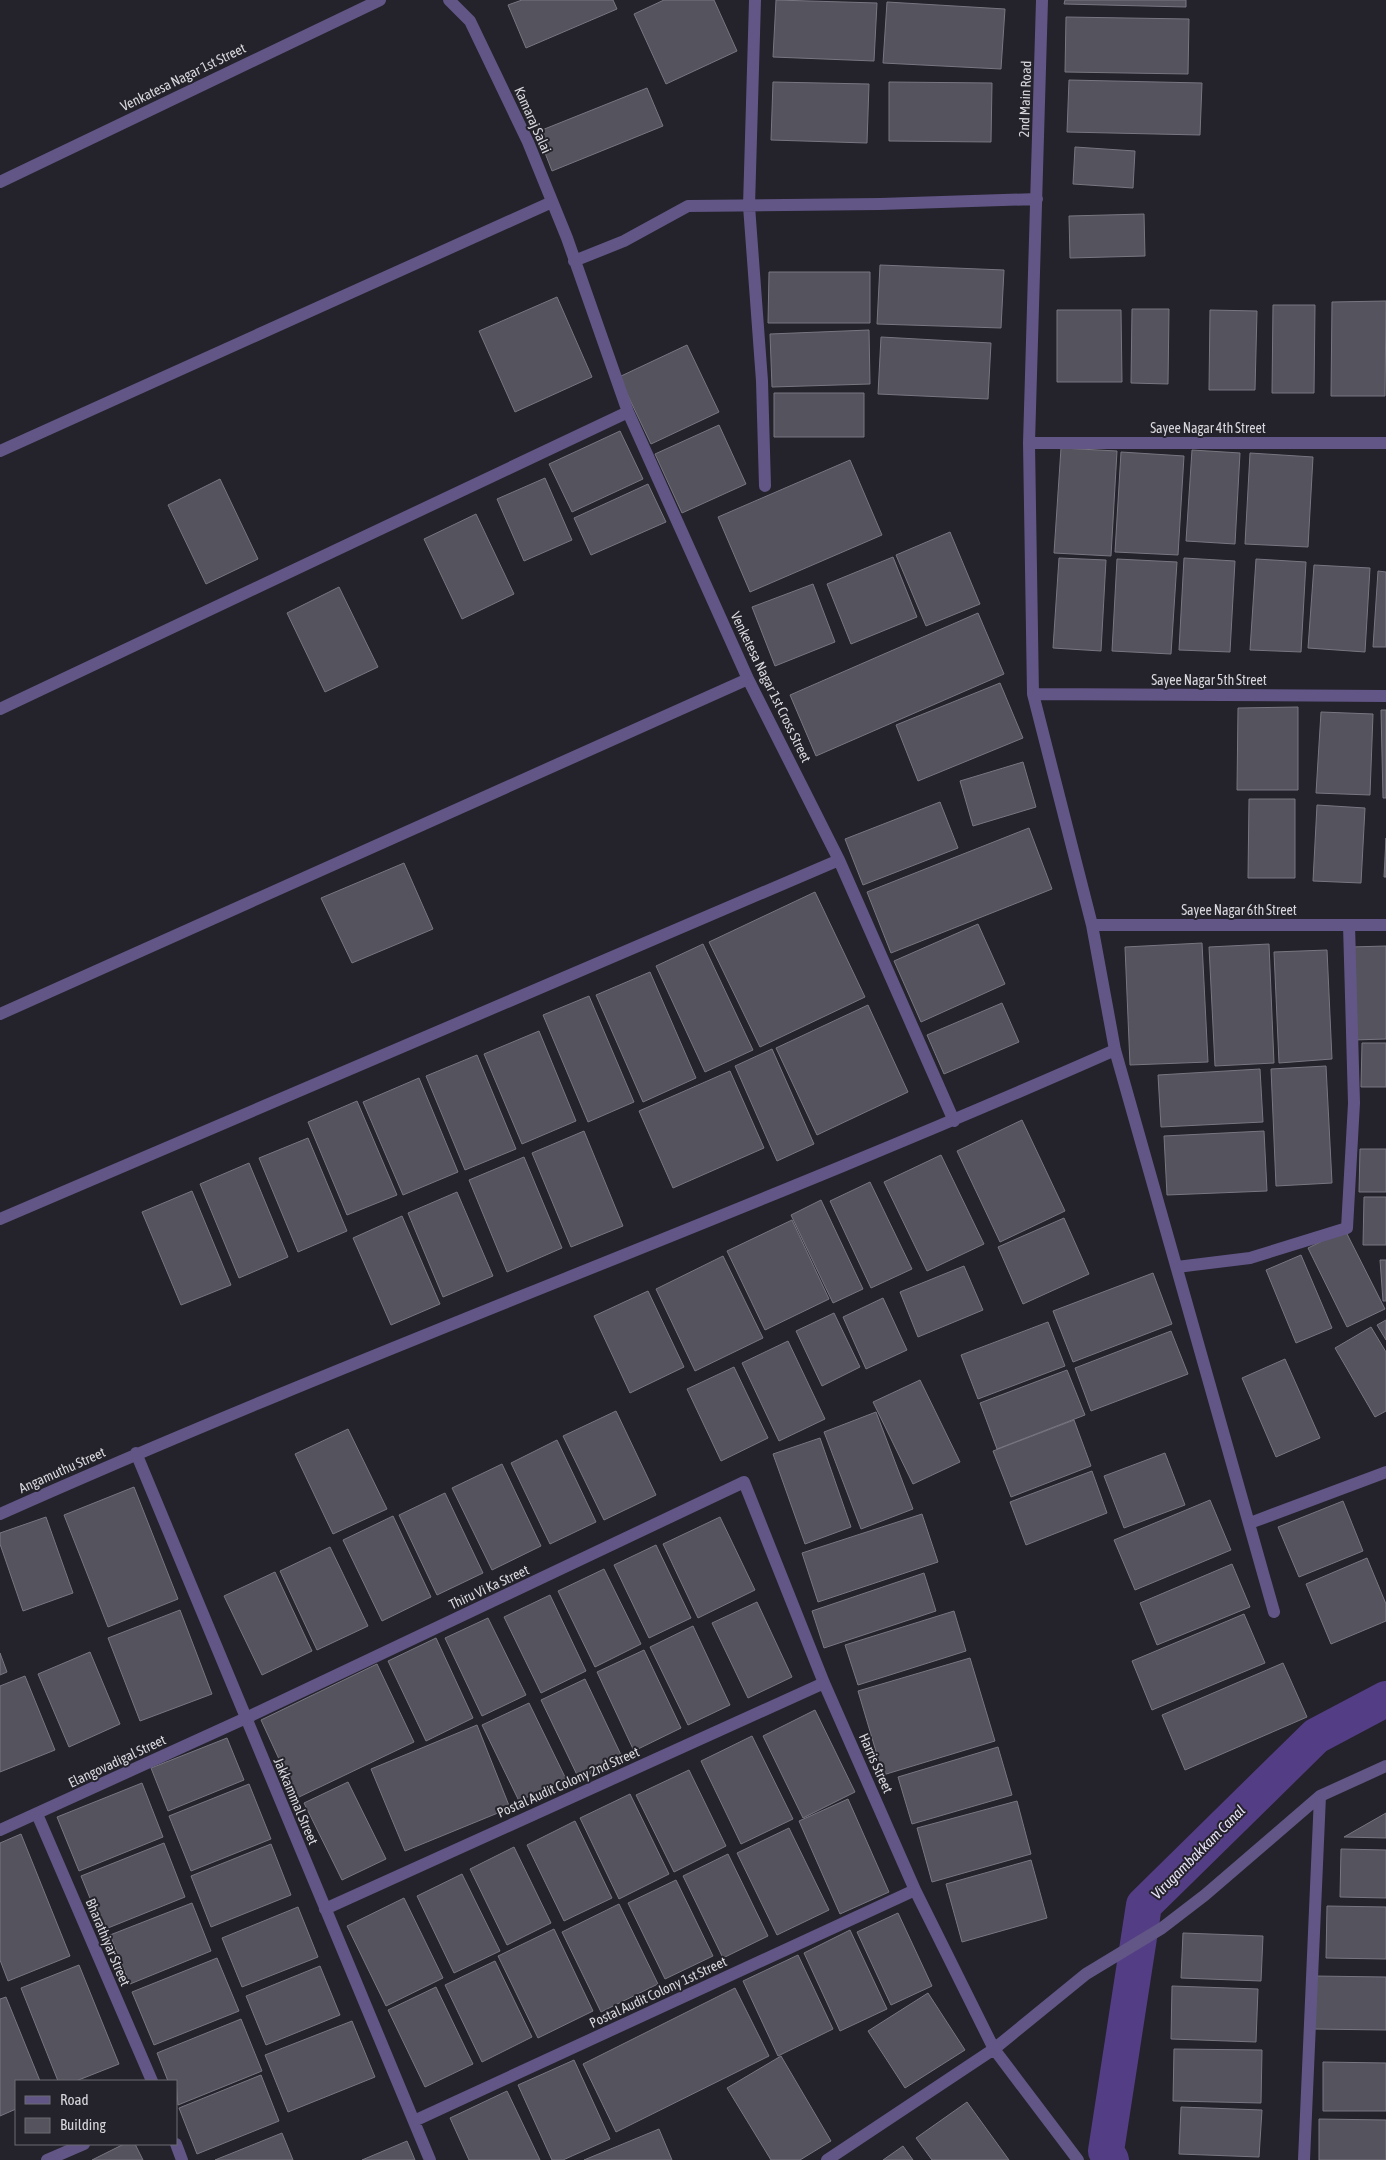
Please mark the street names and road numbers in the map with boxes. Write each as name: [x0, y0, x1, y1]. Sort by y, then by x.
street label: Venkatesa Nagar 1st Street: [118, 40, 248, 114]
street label: 2nd Main Road: [1016, 61, 1034, 137]
street label: Kamaraj Salai: [511, 84, 555, 156]
street label: Sayee Nagar 4th Street: [1150, 420, 1266, 436]
street label: Venketesa Nagar 1st Cross Street: [728, 609, 814, 765]
street label: Sayee Nagar 5th Street: [1151, 672, 1267, 688]
street label: Sayee Nagar 6th Street: [1181, 902, 1297, 918]
street label: Angamuthu Street: [16, 1444, 108, 1496]
street label: Thiru Vi Ka Street: [446, 1561, 532, 1613]
street label: Elangovadigal Street: [66, 1731, 168, 1791]
street label: Harris Street: [856, 1731, 896, 1795]
street label: Postal Audit Colony 2nd Street: [494, 1743, 642, 1821]
street label: Jakkammal Street: [270, 1755, 322, 1847]
street label: Bharathiyar Street: [82, 1896, 134, 1988]
street label: Postal Audit Colony 1st Street: [587, 1953, 729, 2031]

